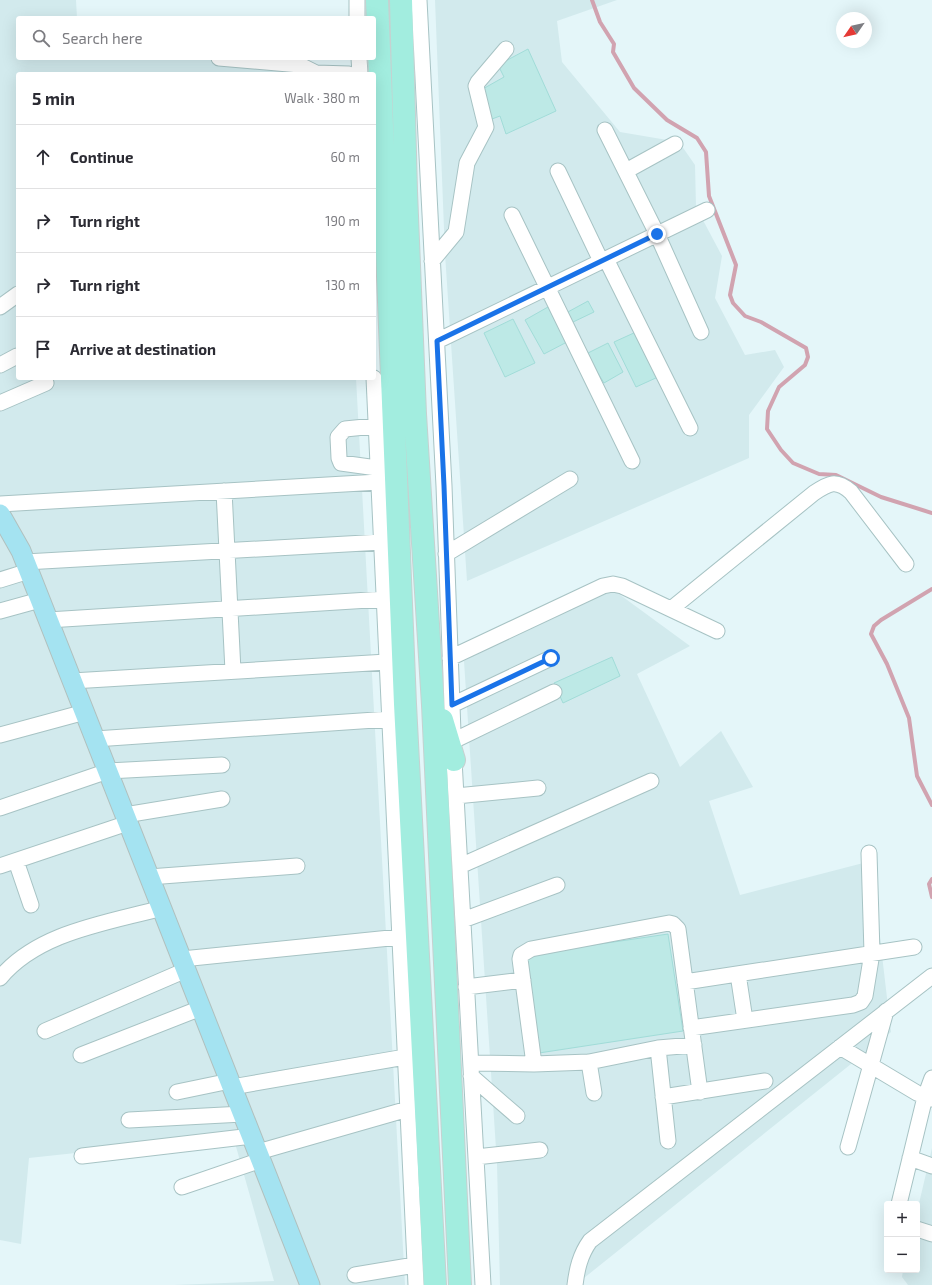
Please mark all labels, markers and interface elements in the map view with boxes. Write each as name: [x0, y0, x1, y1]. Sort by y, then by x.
north arrow: [836, 12, 872, 48]
search box: [16, 16, 376, 60]
icon: search: [30, 27, 52, 49]
text: Search here: [62, 29, 143, 47]
text: 5 min: [32, 88, 75, 108]
text: Walk · 380 m: [284, 90, 360, 106]
icon: ahead: [32, 146, 54, 168]
text: Continue: [70, 148, 133, 166]
text: 60 m: [330, 149, 360, 165]
icon: right: [32, 210, 54, 232]
text: Turn right: [70, 212, 140, 230]
text: 190 m: [325, 213, 360, 229]
route end: [648, 225, 666, 243]
icon: right: [32, 274, 54, 296]
text: Turn right: [70, 276, 140, 294]
text: 130 m: [325, 277, 360, 293]
icon: arrive: [32, 338, 54, 360]
text: Arrive at destination: [70, 340, 216, 358]
route start: [542, 649, 560, 667]
map controls: [884, 1201, 920, 1273]
button: +: [884, 1201, 920, 1237]
button: −: [884, 1237, 920, 1273]

